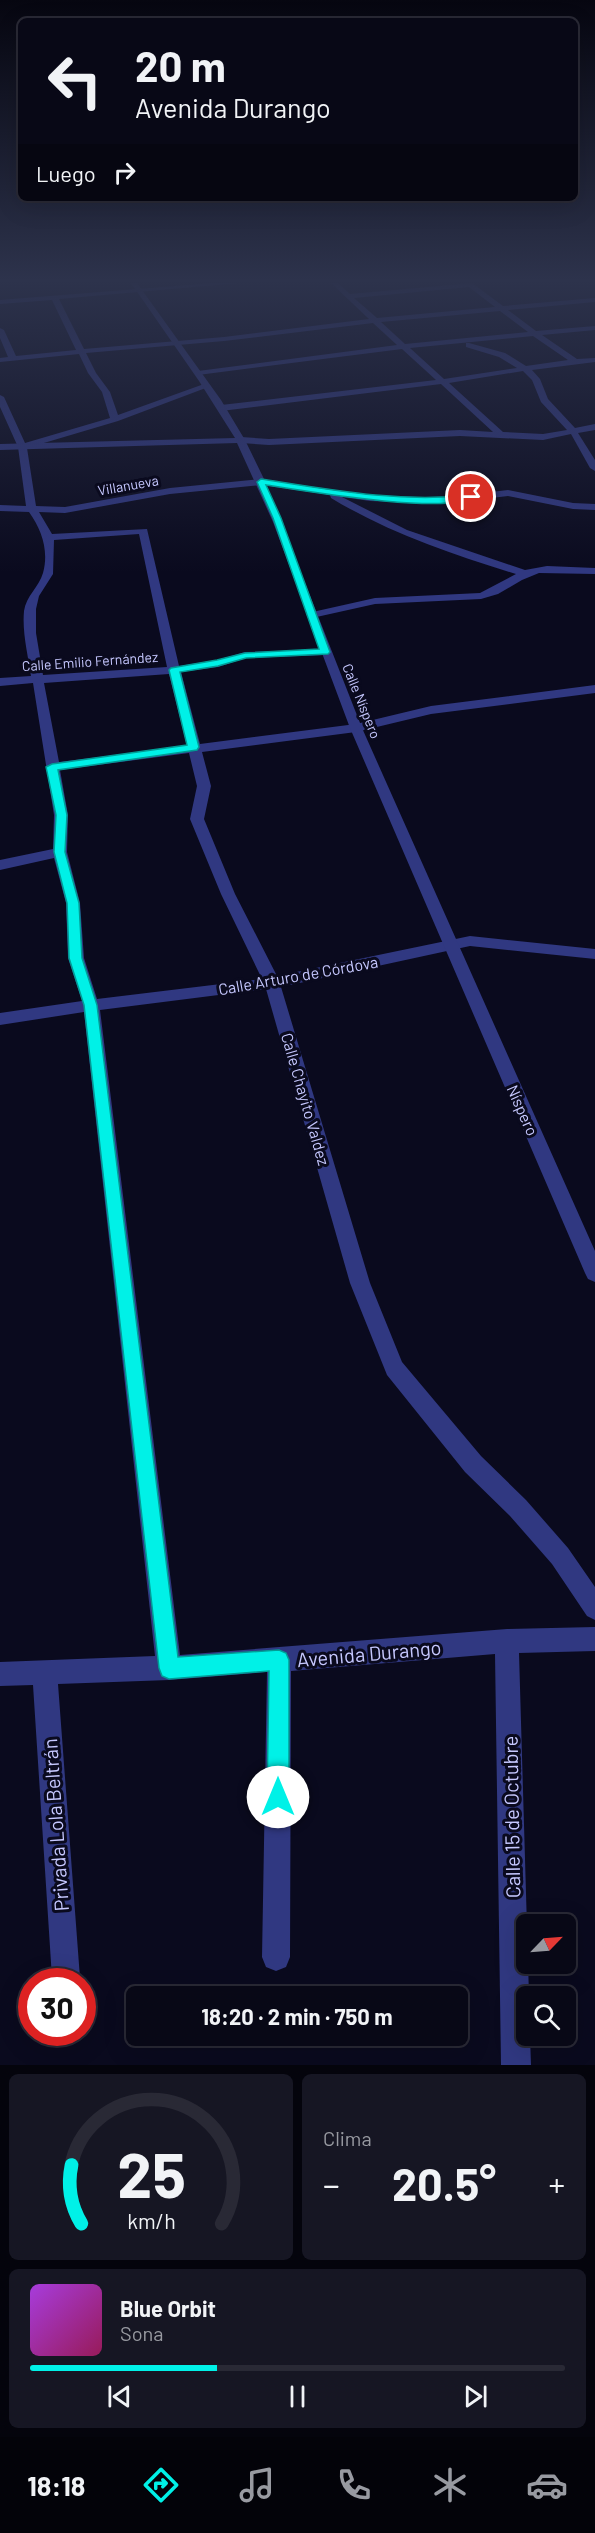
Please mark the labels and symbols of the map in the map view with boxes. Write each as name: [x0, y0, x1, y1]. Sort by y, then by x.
street label: Villanueva: [96, 471, 160, 499]
pin: [445, 471, 496, 522]
street label: Calle Emilio Fernández: [21, 648, 159, 674]
street label: Calle Níspero: [339, 661, 385, 741]
street label: Calle Arturo de Córdova: [217, 952, 379, 998]
street label: Calle Chayito Valdez: [278, 1030, 334, 1168]
street label: Níspero: [503, 1082, 543, 1138]
street label: Avenida Durango: [296, 1635, 442, 1671]
street label: Calle 15 de Octubre: [498, 1736, 524, 1898]
street label: Privada Lola Beltrán: [37, 1738, 73, 1912]
position arrow: [246, 1765, 310, 1829]
north arrow: [516, 1914, 576, 1974]
speed limit sign: 30: [18, 1968, 96, 2046]

